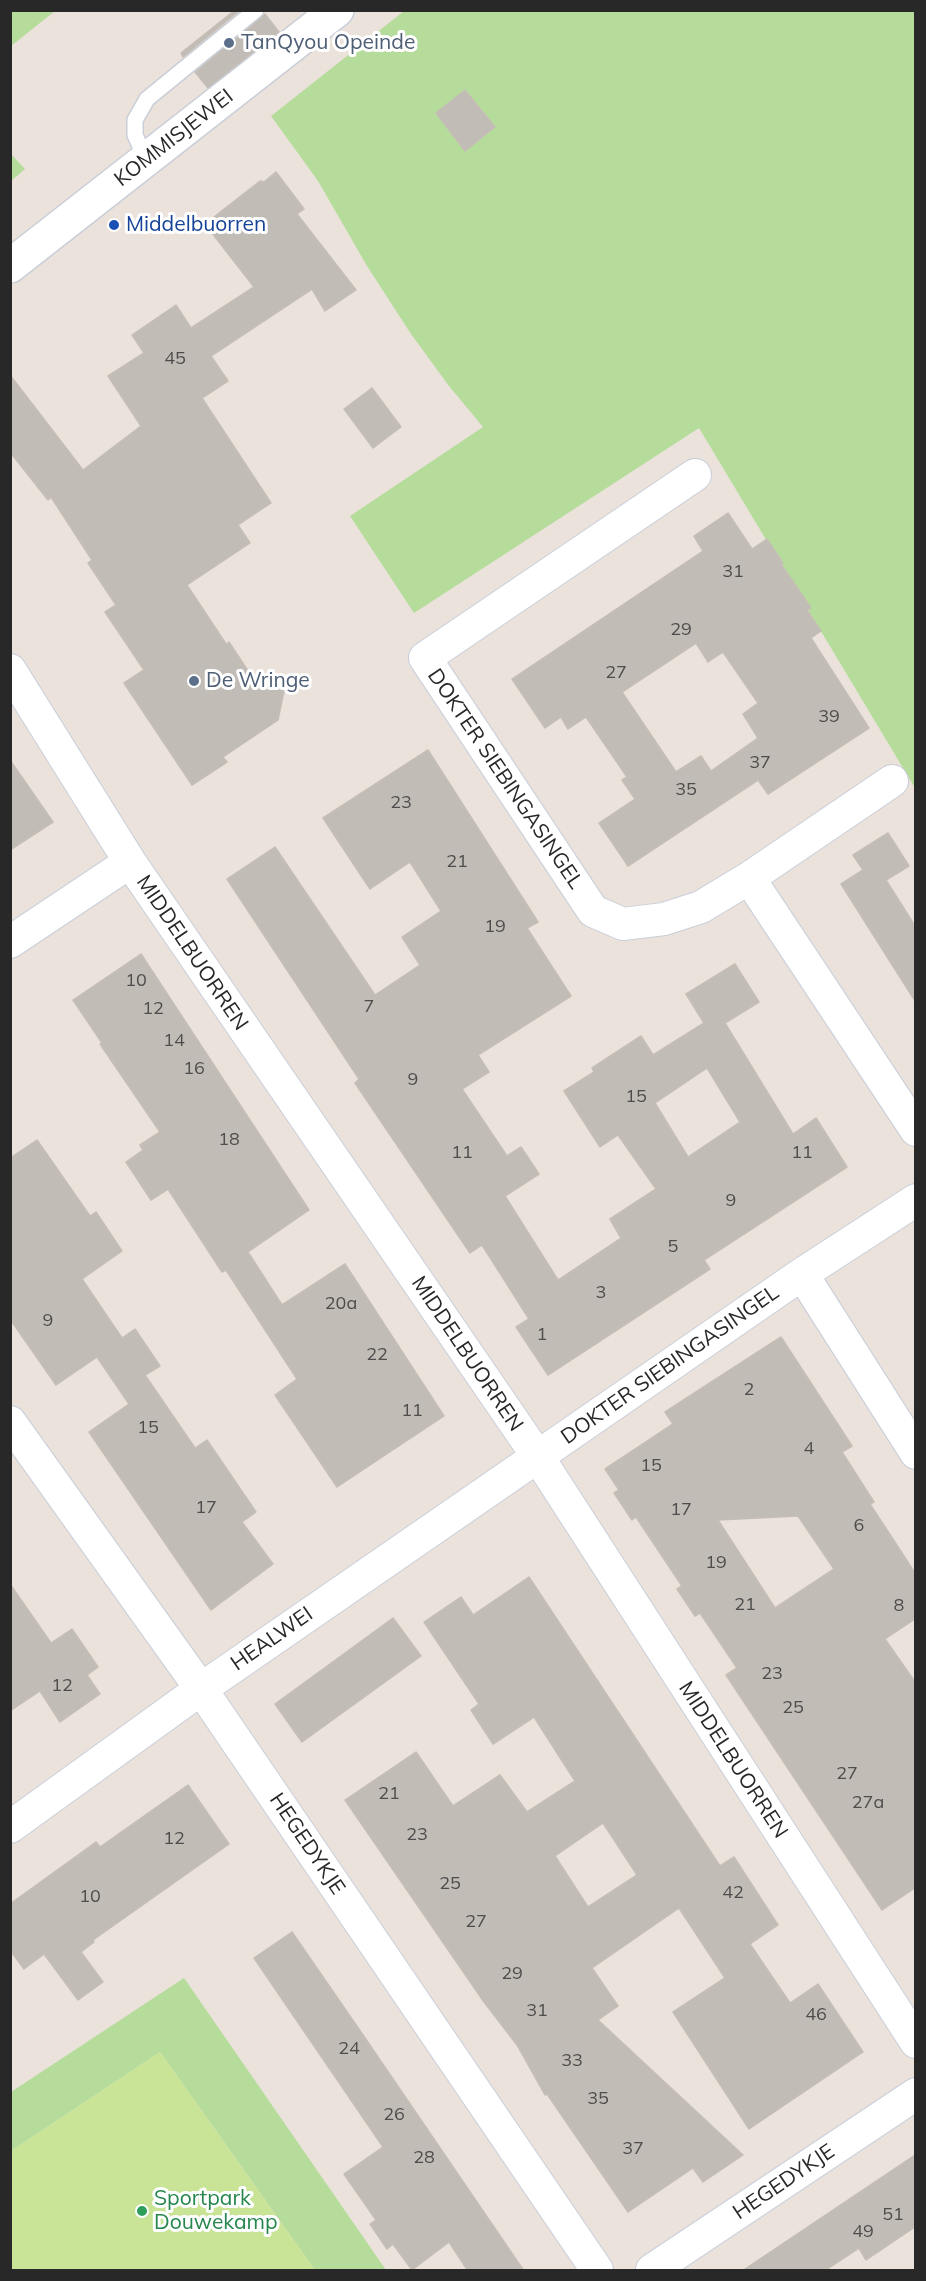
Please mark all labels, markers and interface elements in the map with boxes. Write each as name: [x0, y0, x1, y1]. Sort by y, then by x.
place label: TanQyou Opeinde: [241, 30, 415, 56]
marker: TanQyou Opeinde: [222, 36, 236, 50]
street label: KOMMISJEWEI: [110, 84, 238, 192]
place label: Middelbuorren: [126, 212, 266, 238]
marker: Middelbuorren: [107, 218, 121, 232]
house number: 45: [164, 348, 186, 370]
house number: 31: [722, 561, 744, 583]
house number: 29: [670, 619, 692, 641]
house number: 27: [605, 662, 627, 684]
street label: DOKTER SIEBINGASINGEL: [422, 664, 588, 894]
place label: De Wringe: [206, 668, 310, 694]
marker: De Wringe: [187, 674, 201, 688]
house number: 39: [818, 706, 840, 728]
house number: 37: [749, 752, 771, 774]
house number: 35: [675, 779, 697, 801]
house number: 23: [390, 792, 412, 814]
house number: 21: [446, 851, 468, 873]
street label: MIDDELBUORREN: [131, 871, 253, 1035]
house number: 19: [484, 916, 506, 938]
house number: 10: [125, 970, 147, 992]
house number: 7: [364, 996, 374, 1018]
house number: 12: [142, 998, 164, 1020]
house number: 14: [163, 1030, 185, 1052]
house number: 16: [183, 1058, 205, 1080]
house number: 9: [408, 1069, 418, 1091]
house number: 15: [625, 1086, 647, 1108]
house number: 18: [218, 1129, 240, 1151]
house number: 11: [451, 1142, 473, 1164]
house number: 11: [791, 1142, 813, 1164]
house number: 9: [726, 1190, 736, 1212]
house number: 5: [668, 1236, 678, 1258]
street label: MIDDELBUORREN: [406, 1272, 528, 1436]
street label: DOKTER SIEBINGASINGEL: [556, 1280, 784, 1450]
house number: 3: [596, 1282, 606, 1304]
house number: 20a: [325, 1293, 357, 1315]
house number: 9: [43, 1310, 53, 1332]
house number: 1: [537, 1324, 547, 1346]
house number: 22: [366, 1344, 388, 1366]
house number: 2: [744, 1379, 754, 1401]
house number: 11: [401, 1400, 423, 1422]
house number: 15: [137, 1417, 159, 1439]
house number: 4: [804, 1438, 814, 1460]
house number: 15: [640, 1455, 662, 1477]
house number: 17: [195, 1497, 217, 1519]
house number: 17: [670, 1499, 692, 1521]
house number: 6: [854, 1515, 864, 1537]
house number: 19: [705, 1552, 727, 1574]
house number: 21: [734, 1594, 756, 1616]
house number: 8: [894, 1595, 904, 1617]
street label: HEALWEI: [226, 1602, 318, 1676]
house number: 23: [761, 1663, 783, 1685]
house number: 12: [51, 1675, 73, 1697]
street label: MIDDELBUORREN: [673, 1677, 793, 1843]
house number: 25: [782, 1697, 804, 1719]
house number: 27: [836, 1763, 858, 1785]
house number: 21: [378, 1783, 400, 1805]
street label: HEGEDYKJE: [264, 1788, 350, 1900]
house number: 27a: [852, 1792, 884, 1814]
house number: 23: [406, 1824, 428, 1846]
house number: 12: [163, 1828, 185, 1850]
house number: 25: [439, 1873, 461, 1895]
house number: 42: [722, 1882, 744, 1904]
house number: 10: [79, 1886, 101, 1908]
house number: 27: [465, 1911, 487, 1933]
house number: 29: [501, 1963, 523, 1985]
house number: 31: [526, 2000, 548, 2022]
house number: 46: [805, 2004, 827, 2026]
house number: 24: [338, 2038, 360, 2060]
house number: 33: [561, 2050, 583, 2072]
house number: 35: [587, 2088, 609, 2110]
house number: 26: [383, 2104, 405, 2126]
house number: 37: [622, 2138, 644, 2160]
street label: HEGEDYKJE: [728, 2139, 840, 2225]
house number: 28: [413, 2147, 435, 2169]
place label: Sportpark Douwekamp: [154, 2186, 278, 2236]
marker: Sportpark Douwekamp: [135, 2204, 149, 2218]
house number: 51: [882, 2204, 904, 2226]
house number: 49: [852, 2221, 874, 2243]

